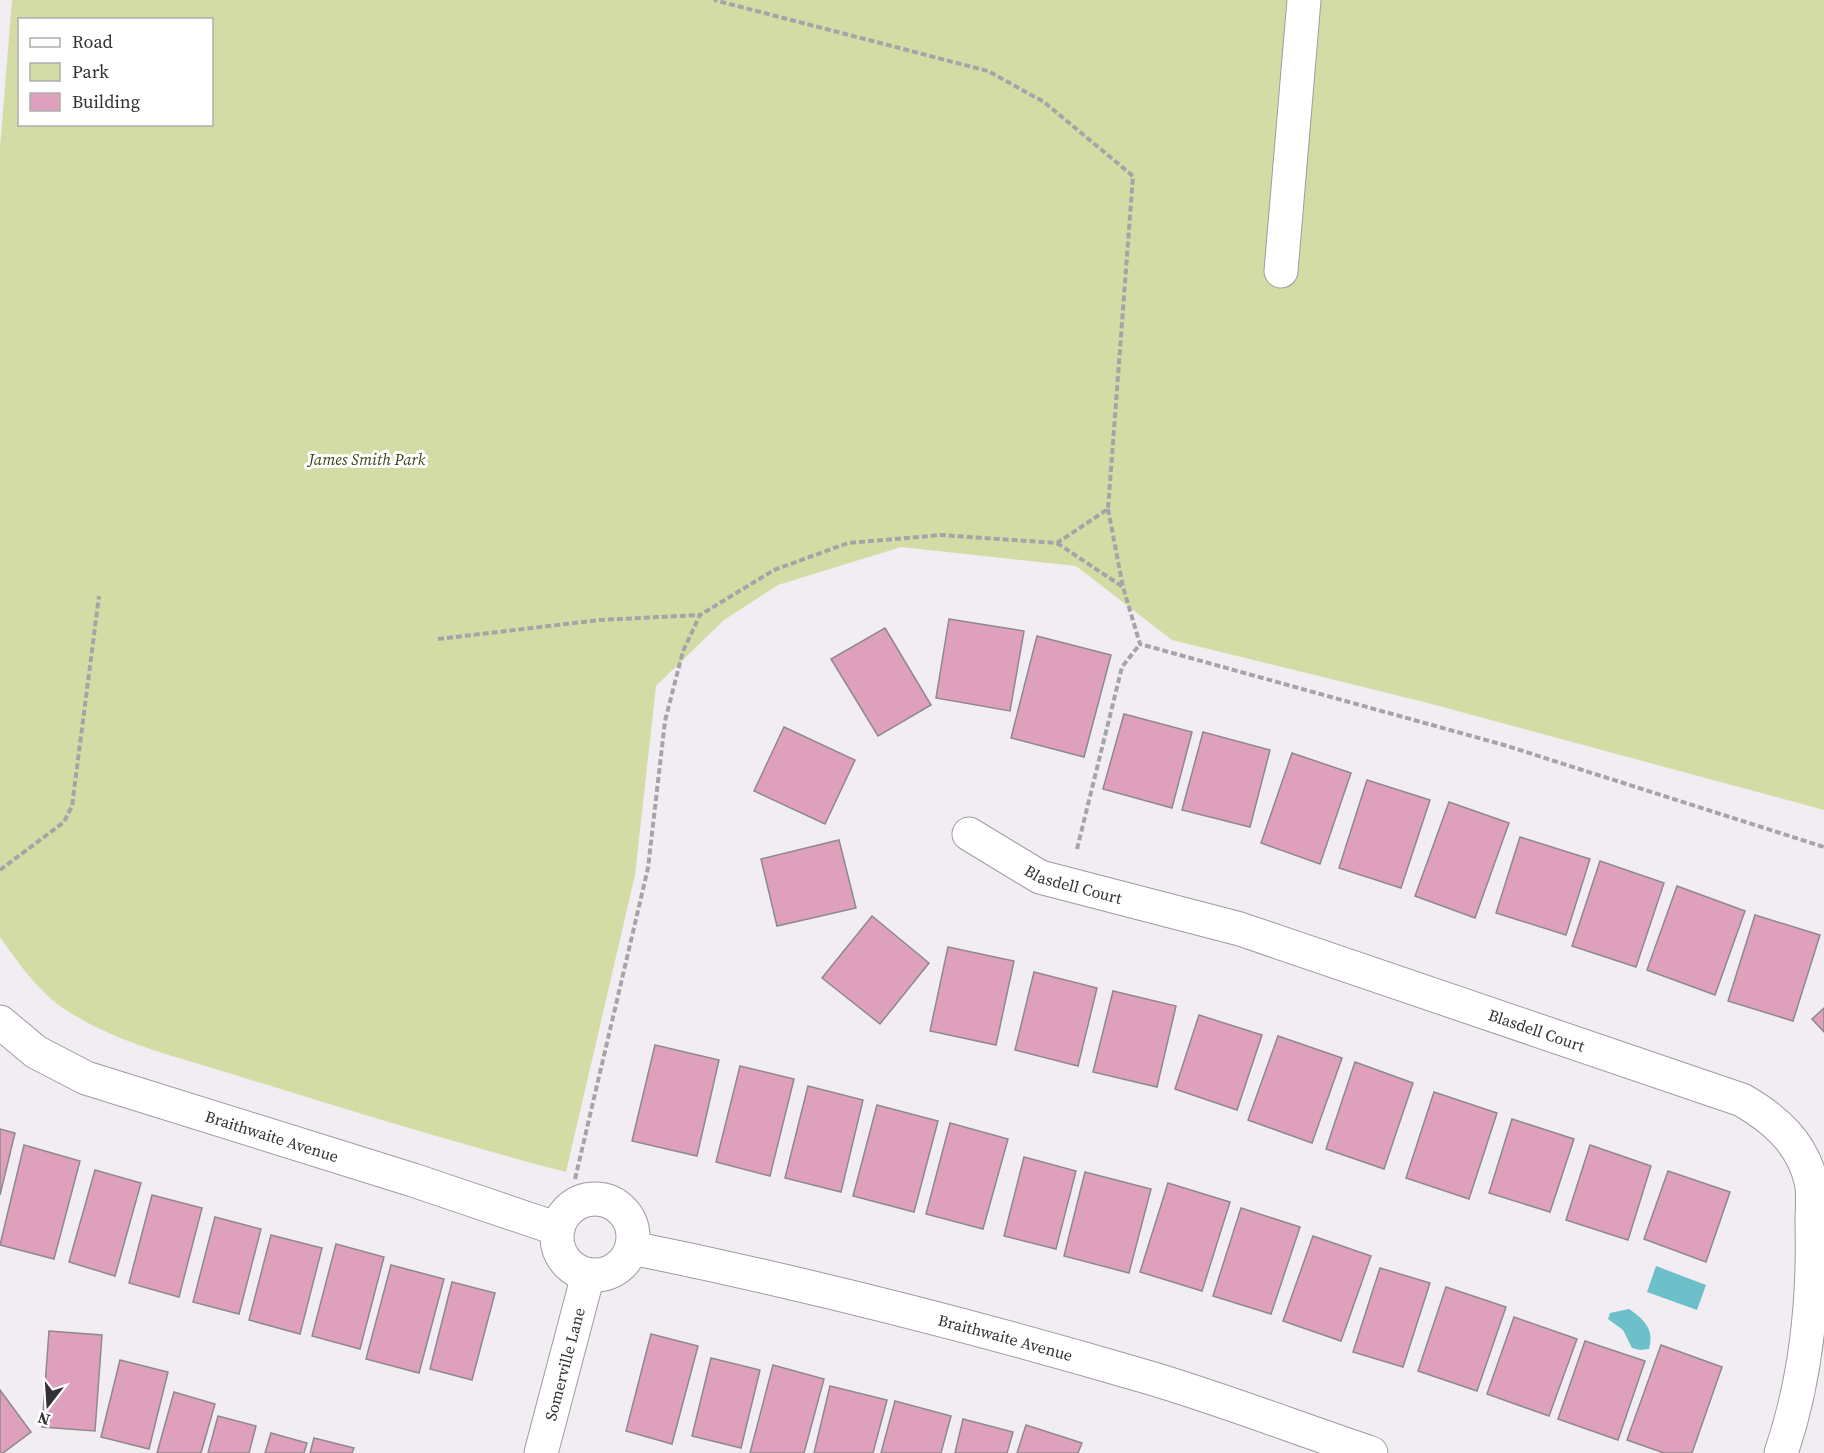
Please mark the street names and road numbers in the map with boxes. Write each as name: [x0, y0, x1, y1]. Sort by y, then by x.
street label: Blasdell Court: [1020, 859, 1125, 909]
street label: Blasdell Court: [1486, 1003, 1588, 1057]
street label: Braithwaite Avenue: [203, 1105, 341, 1167]
street label: Somerville Lane: [539, 1305, 590, 1423]
street label: Braithwaite Avenue: [936, 1308, 1075, 1366]

